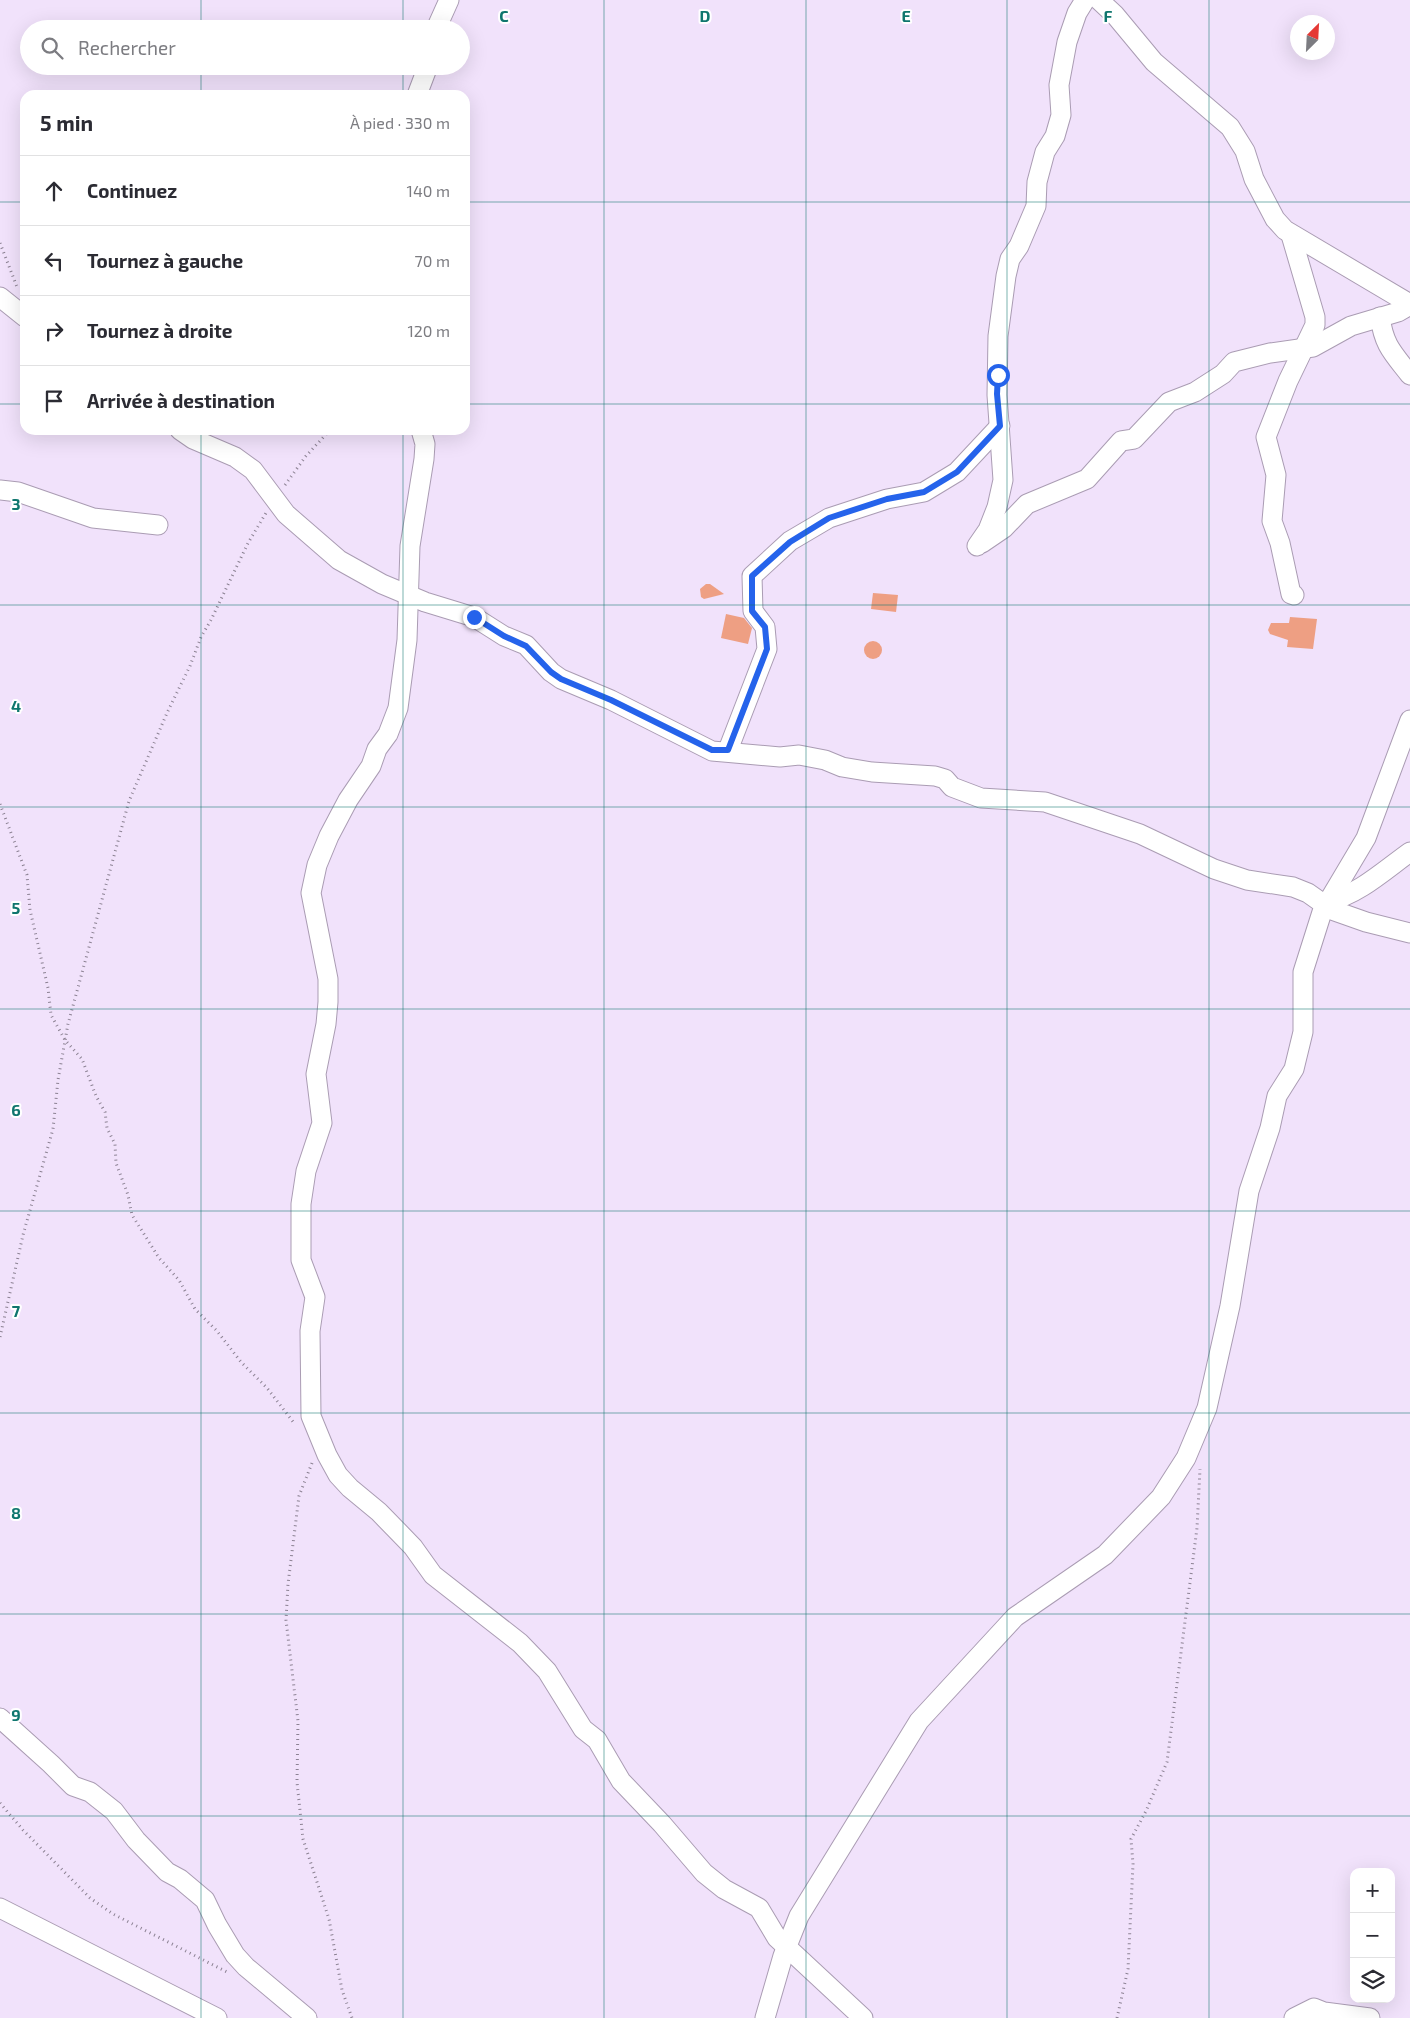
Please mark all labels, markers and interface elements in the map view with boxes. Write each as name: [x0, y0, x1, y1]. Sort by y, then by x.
text: C: [499, 6, 509, 25]
text: D: [700, 6, 711, 25]
text: E: [901, 6, 911, 25]
text: F: [1104, 6, 1113, 25]
north arrow: [1290, 15, 1335, 60]
search box: [20, 20, 470, 75]
icon: search: [38, 34, 66, 62]
text: Rechercher: [78, 36, 176, 59]
text: 5 min: [40, 110, 93, 135]
text: À pied · 330 m: [350, 113, 450, 132]
icon: ahead: [40, 177, 68, 205]
text: Continuez: [87, 179, 177, 202]
text: 140 m: [407, 181, 450, 200]
icon: left: [40, 247, 68, 275]
text: Tournez à gauche: [87, 249, 243, 272]
text: 70 m: [415, 251, 450, 270]
icon: right: [40, 317, 68, 345]
text: Tournez à droite: [87, 319, 233, 342]
text: 120 m: [407, 321, 450, 340]
route start: [987, 364, 1010, 387]
icon: arrive: [40, 387, 68, 415]
text: Arrivée à destination: [87, 389, 275, 412]
text: 3: [11, 494, 21, 513]
route end: [463, 606, 486, 629]
text: 4: [11, 696, 21, 715]
text: 5: [12, 898, 21, 917]
text: 6: [11, 1100, 21, 1119]
text: 7: [12, 1301, 21, 1320]
text: 8: [11, 1503, 21, 1522]
text: 9: [11, 1705, 21, 1724]
map controls: [1350, 1868, 1395, 2003]
button: +: [1350, 1868, 1395, 1913]
button: −: [1350, 1913, 1395, 1958]
button: layers: [1350, 1958, 1395, 2003]

